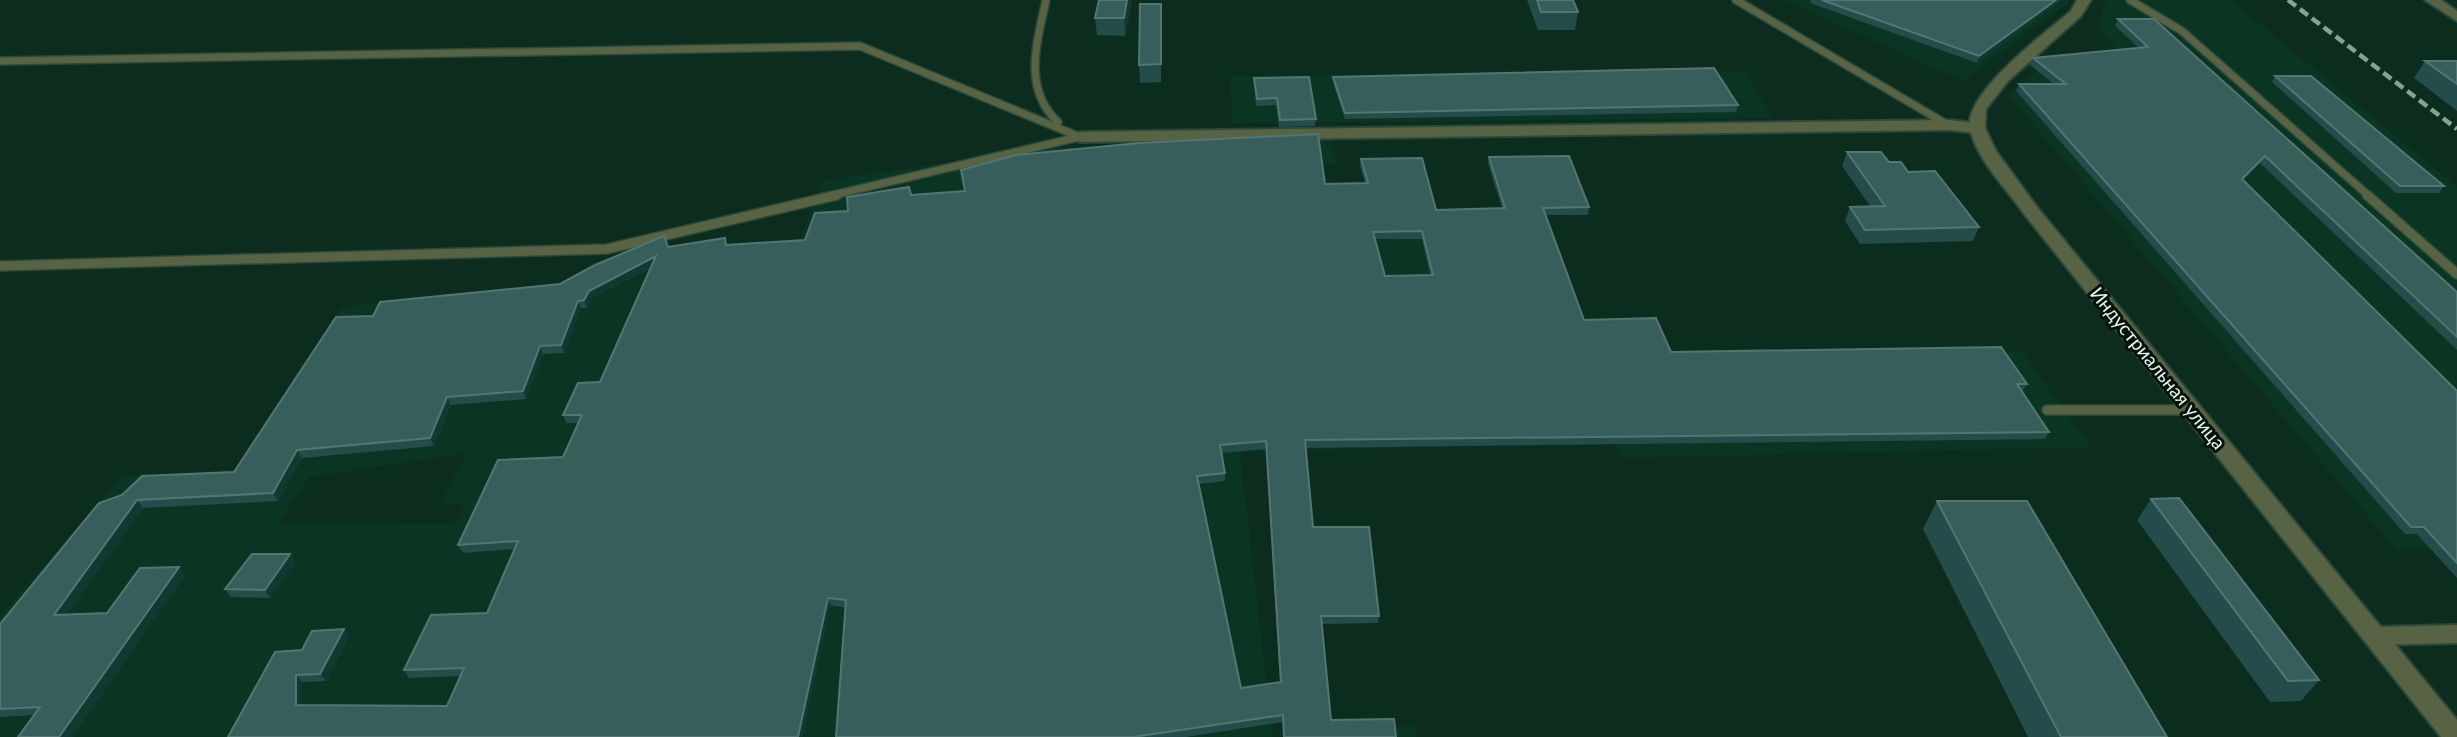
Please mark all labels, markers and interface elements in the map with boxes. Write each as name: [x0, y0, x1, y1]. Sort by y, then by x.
street label: Индустриальная улица: [2086, 282, 2231, 453]

